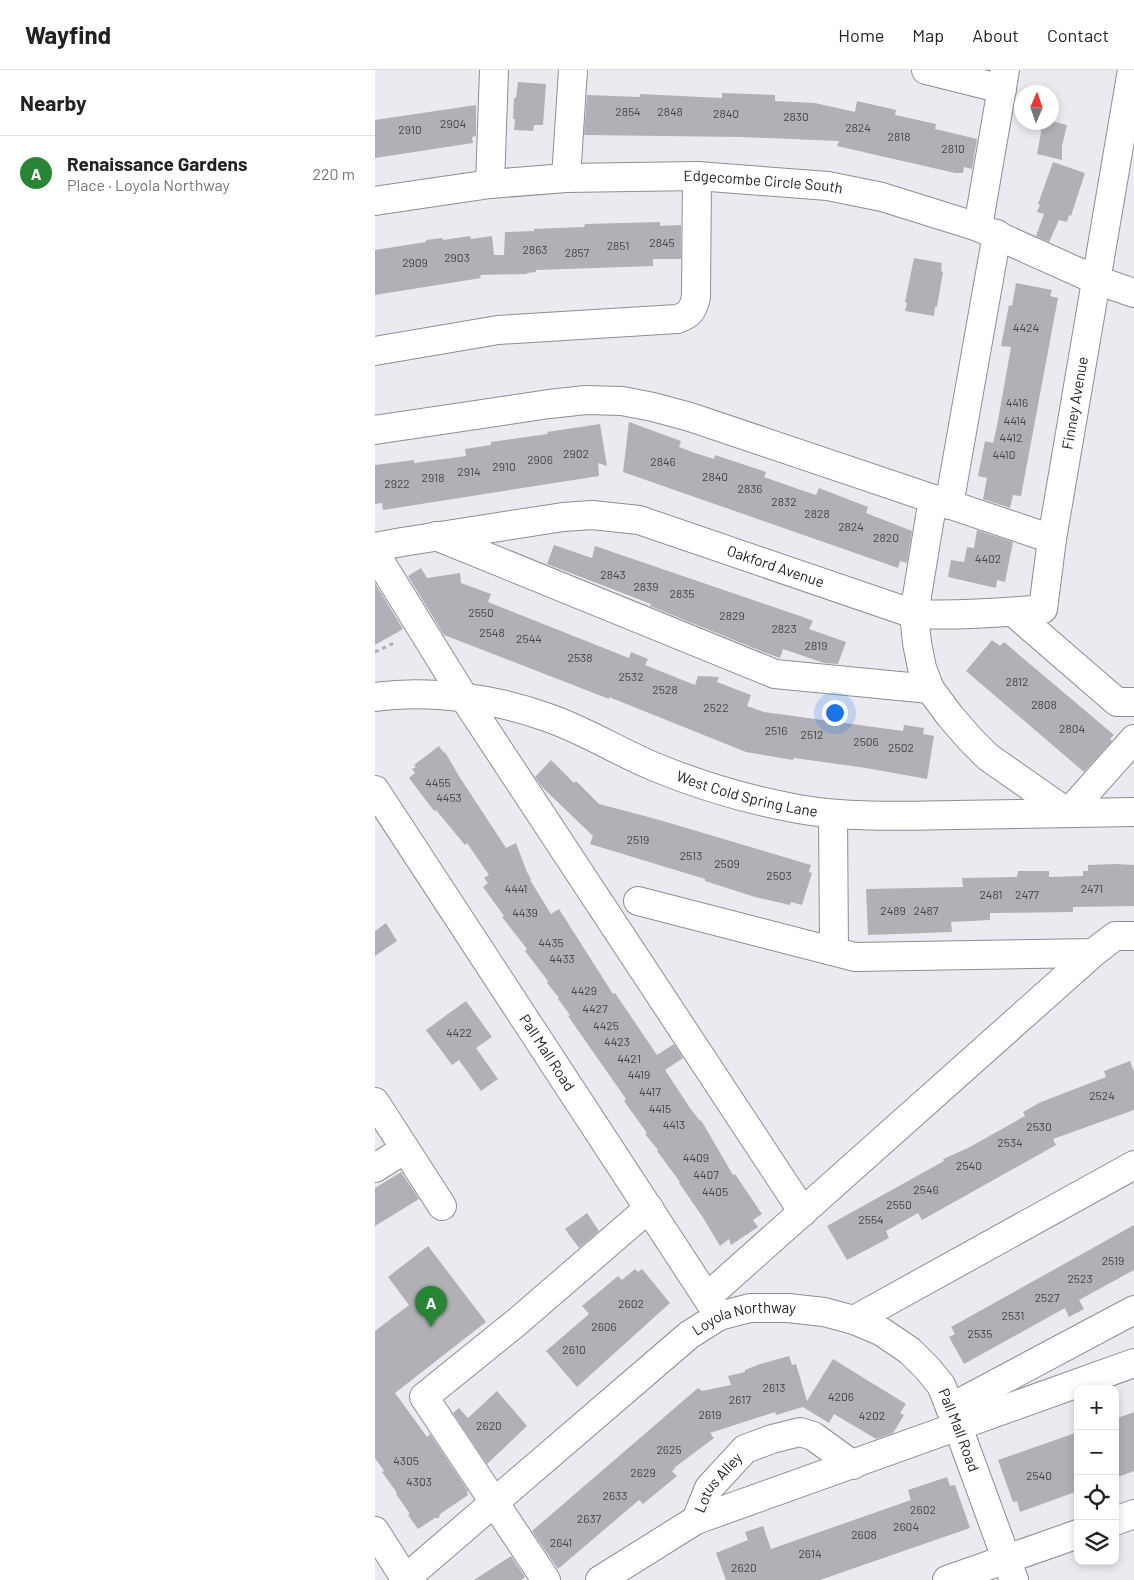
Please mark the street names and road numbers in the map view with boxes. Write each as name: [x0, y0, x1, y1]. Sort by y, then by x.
street label: Edgecombe Circle South: [683, 166, 845, 197]
street label: Finney Avenue: [1057, 355, 1091, 451]
street label: Oakford Avenue: [725, 541, 827, 591]
street label: West Cold Spring Lane: [674, 766, 819, 820]
street label: Pall Mall Road: [516, 1011, 579, 1094]
street label: Loyola Northway: [688, 1298, 797, 1339]
street label: Pall Mall Road: [935, 1385, 984, 1474]
street label: Lotus Alley: [690, 1448, 745, 1515]

